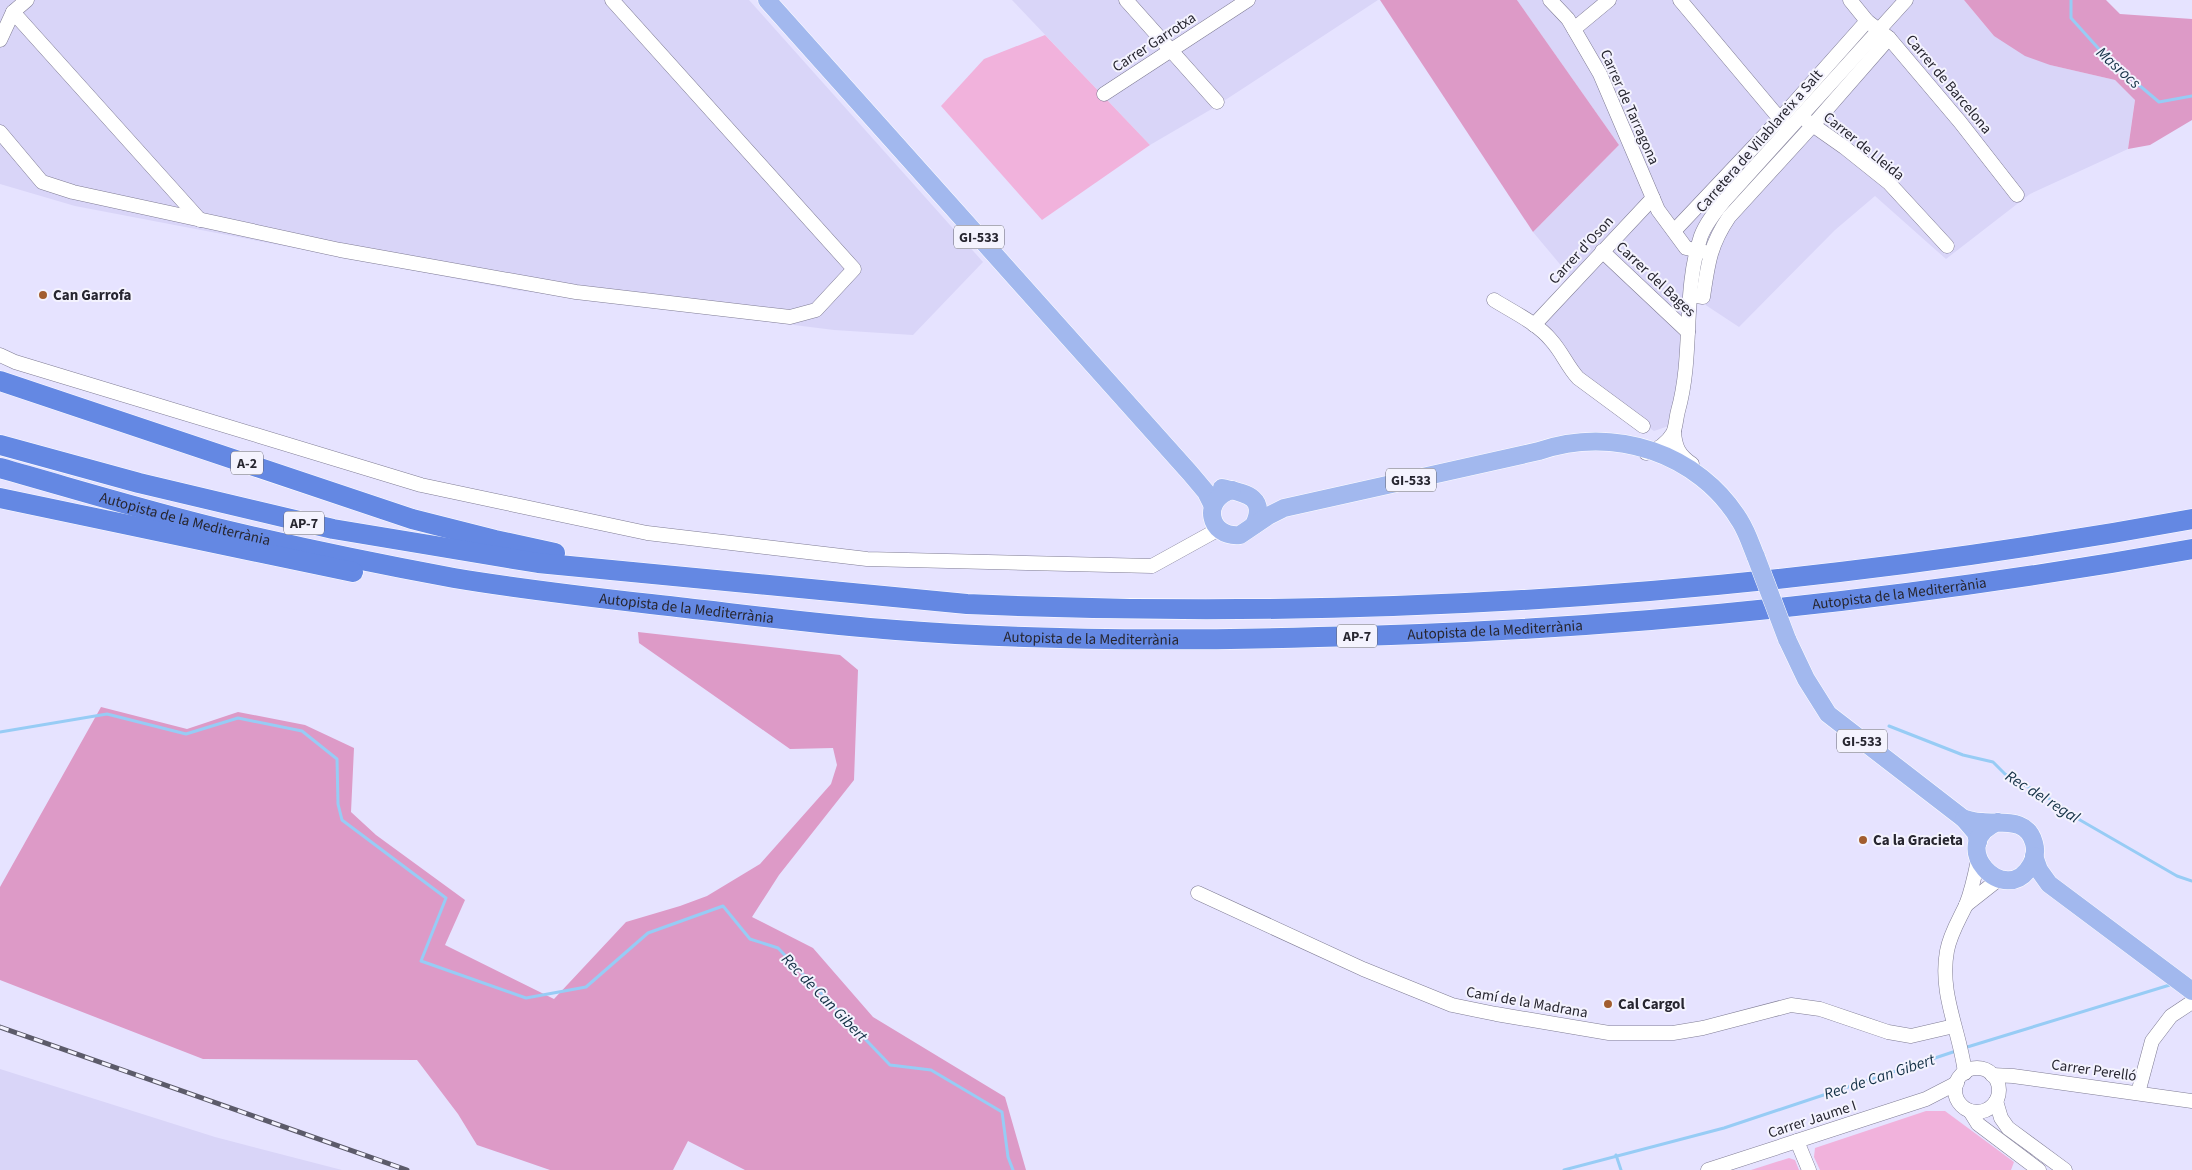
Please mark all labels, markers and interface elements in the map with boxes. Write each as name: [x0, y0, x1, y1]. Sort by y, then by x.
street label: Carrer Garrotxa: [1108, 7, 1200, 77]
street label: Carrer de Barcelona: [1901, 30, 1996, 139]
water label: Masrocs: [2091, 42, 2146, 94]
street label: Carrer de Tarragona: [1595, 46, 1664, 168]
street label: Carretera de Vilablareix a Salt: [1691, 65, 1828, 217]
street label: Carrer de Lleida: [1819, 107, 1909, 186]
street label: Carrer d'Oson: [1544, 211, 1619, 289]
road number: GI-533: [954, 226, 1004, 248]
street label: Carrer del Bages: [1611, 237, 1700, 322]
place label: Can Garrofa: [53, 285, 132, 306]
marker: Can Garrofa: [37, 289, 49, 301]
road number: A-2: [231, 452, 263, 474]
road number: GI-533: [1386, 468, 1436, 492]
street label: Autopista de la Mediterrània: [97, 487, 272, 551]
road number: AP-7: [284, 512, 324, 534]
street label: Autopista de la Mediterrània: [1811, 572, 1988, 615]
street label: Autopista de la Mediterrània: [598, 588, 775, 629]
street label: Autopista de la Mediterrània: [1407, 615, 1584, 645]
road number: AP-7: [1337, 624, 1377, 648]
street label: Autopista de la Mediterrània: [1003, 626, 1179, 650]
road number: GI-533: [1837, 729, 1887, 752]
water label: Rec del regal: [2001, 765, 2084, 828]
place label: Ca la Gracieta: [1873, 830, 1963, 851]
marker: Ca la Gracieta: [1857, 834, 1869, 846]
water label: Rec de Can Gibert: [776, 949, 873, 1047]
street label: Camí de la Madrana: [1464, 981, 1589, 1024]
place label: Cal Cargol: [1618, 994, 1685, 1015]
marker: Cal Cargol: [1602, 998, 1614, 1010]
water label: Rec de Can Gibert: [1821, 1048, 1938, 1105]
street label: Carrer Perelló: [2050, 1054, 2138, 1087]
street label: Carrer Jaume I: [1765, 1095, 1859, 1144]

